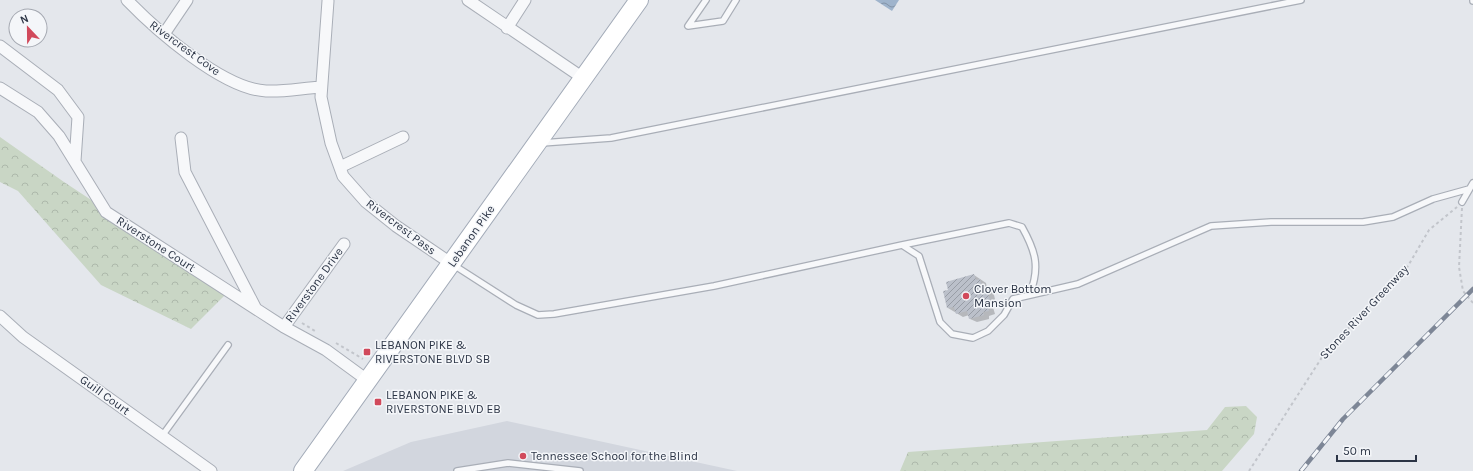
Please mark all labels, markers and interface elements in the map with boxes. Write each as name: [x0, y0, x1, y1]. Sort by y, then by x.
north arrow: [8, 8, 48, 48]
text: N: [18, 12, 31, 27]
street label: Rivercrest Cove: [147, 18, 223, 78]
street label: Rivercrest Pass: [363, 196, 439, 258]
street label: Lebanon Pike: [444, 202, 498, 270]
street label: Riverstone Court: [114, 213, 198, 275]
street label: Riverstone Drive: [282, 245, 346, 325]
street label: Stones River Greenway: [1317, 262, 1412, 362]
place label: Clover Bottom Mansion: [974, 282, 1051, 310]
marker: Clover Bottom Mansion: [961, 291, 971, 301]
place label: LEBANON PIKE & RIVERSTONE BLVD SB: [375, 338, 490, 366]
marker: LEBANON PIKE & RIVERSTONE BLVD SB: [362, 347, 372, 357]
street label: Guill Court: [77, 372, 133, 418]
place label: LEBANON PIKE & RIVERSTONE BLVD EB: [386, 388, 501, 416]
marker: LEBANON PIKE & RIVERSTONE BLVD EB: [373, 397, 383, 407]
scale bar: [1337, 437, 1416, 463]
text: 50 m: [1343, 444, 1371, 458]
place label: Tennessee School for the Blind: [531, 449, 698, 463]
marker: Tennessee School for the Blind: [518, 451, 528, 461]

